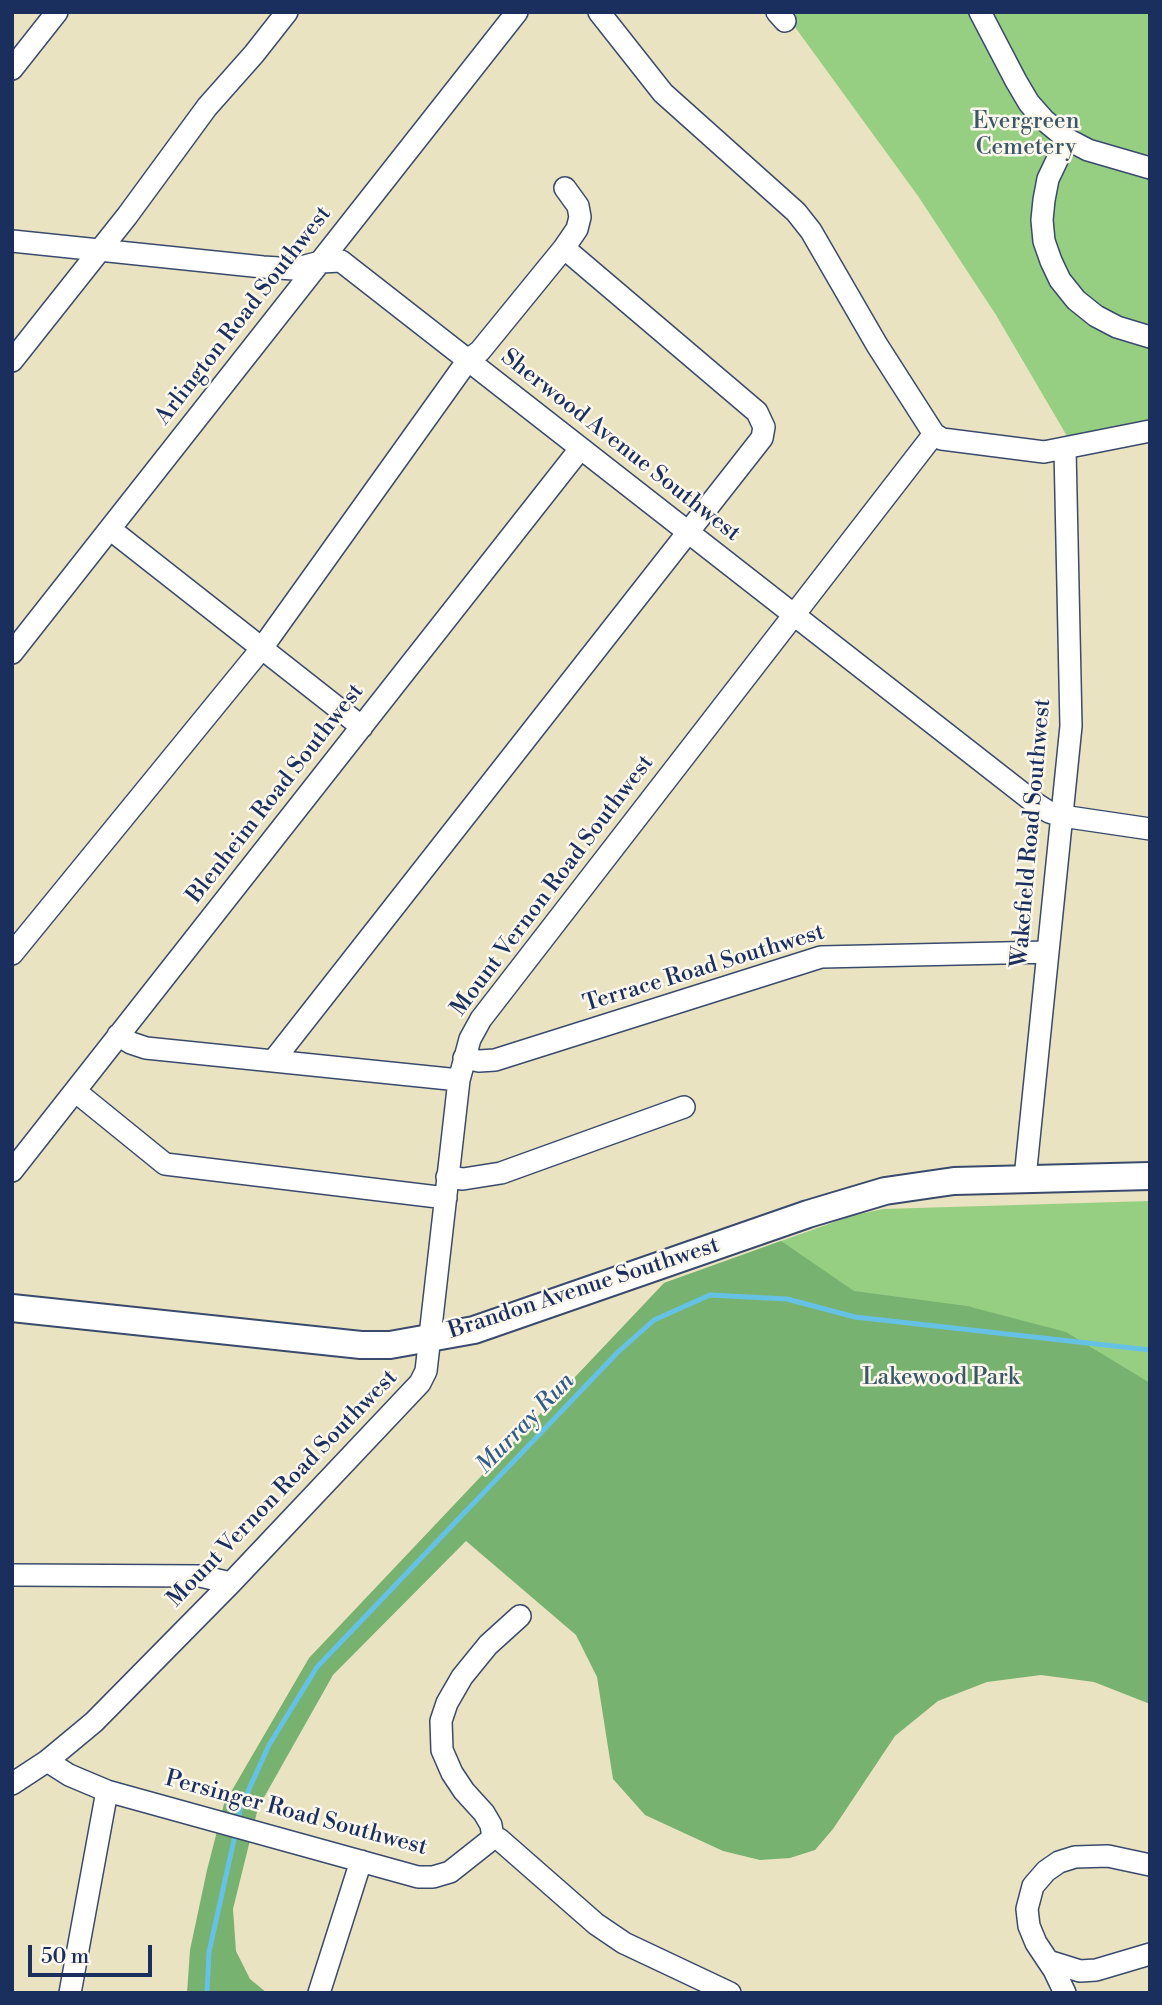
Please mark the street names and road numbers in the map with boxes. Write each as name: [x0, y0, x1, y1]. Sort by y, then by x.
street label: Arlington Road Southwest: [150, 201, 338, 431]
street label: Sherwood Avenue Southwest: [495, 344, 745, 548]
street label: Blenheim Road Southwest: [182, 679, 370, 909]
street label: Wakefield Road Southwest: [1006, 697, 1058, 969]
street label: Mount Vernon Road Southwest: [446, 750, 660, 1022]
street label: Terrace Road Southwest: [580, 919, 828, 1019]
street label: Brandon Avenue Southwest: [445, 1232, 723, 1346]
street label: Mount Vernon Road Southwest: [162, 1365, 404, 1613]
street label: Persinger Road Southwest: [162, 1766, 430, 1862]

